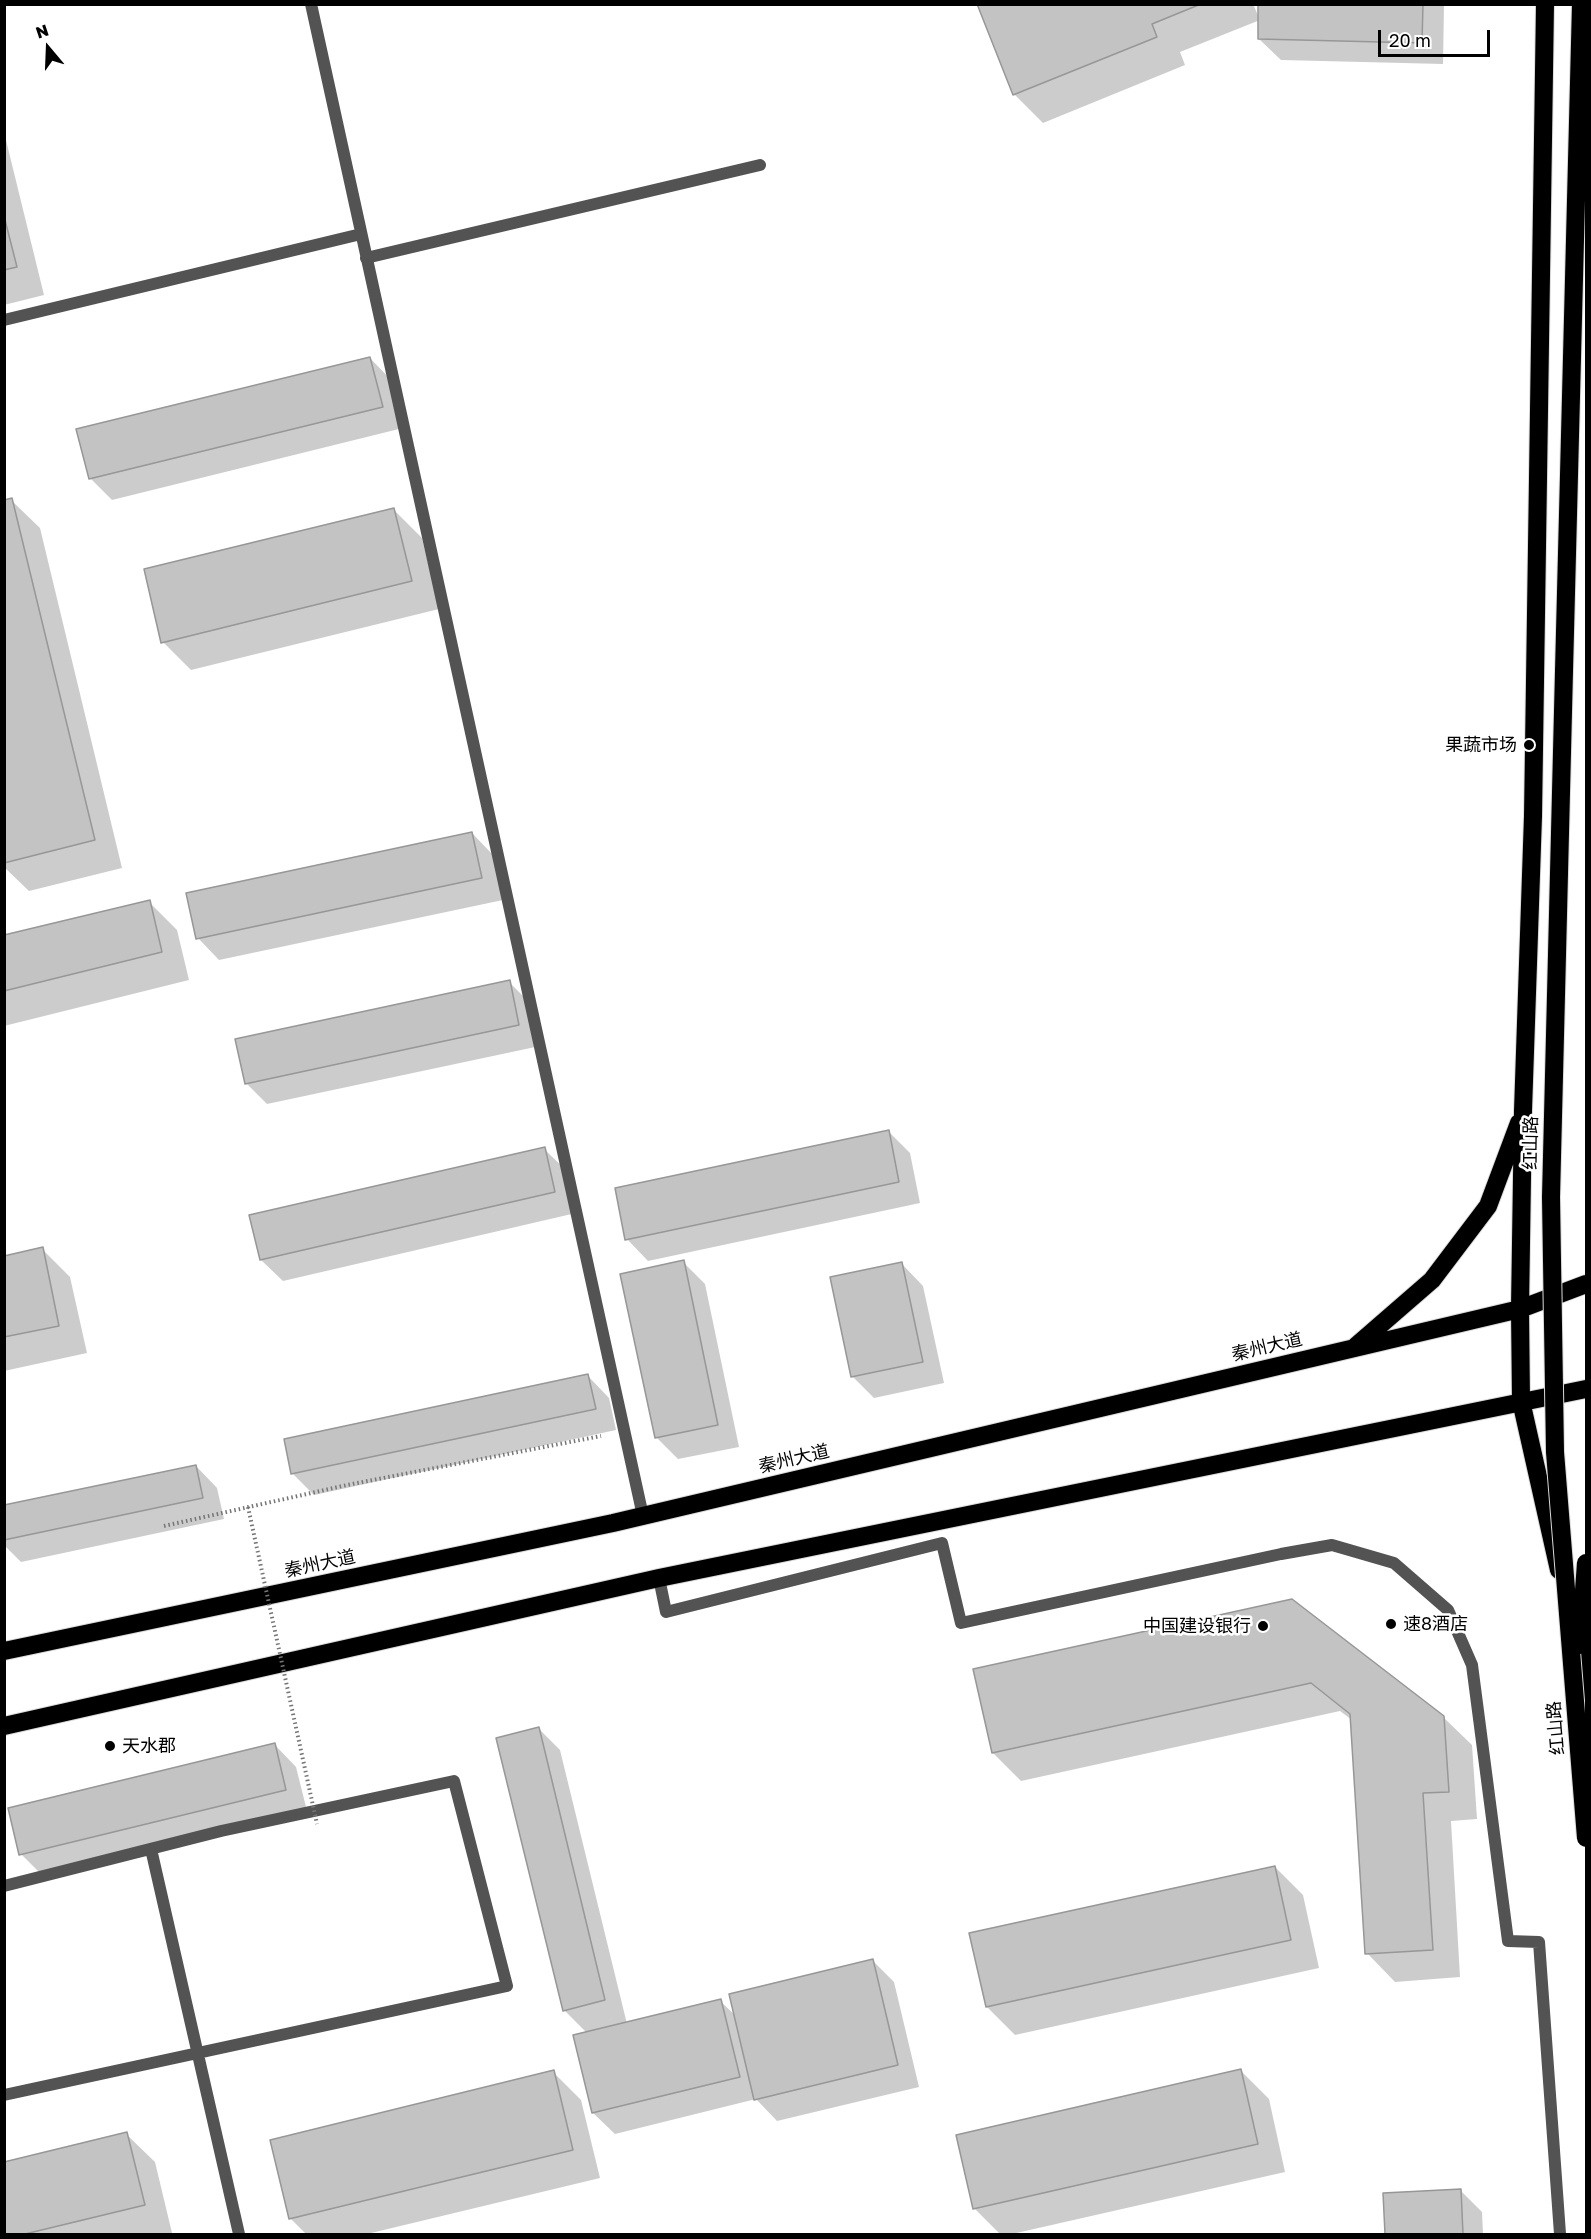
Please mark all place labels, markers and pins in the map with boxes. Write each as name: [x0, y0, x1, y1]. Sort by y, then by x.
place label: 果蔬市场: [1445, 734, 1517, 756]
marker: 果蔬市场: [1522, 738, 1536, 752]
place label: 速8酒店: [1403, 1613, 1468, 1635]
place label: 中国建设银行: [1143, 1615, 1251, 1637]
marker: 速8酒店: [1384, 1617, 1398, 1631]
marker: 中国建设银行: [1256, 1619, 1270, 1633]
place label: 天水郡: [122, 1735, 176, 1757]
marker: 天水郡: [103, 1739, 117, 1753]

